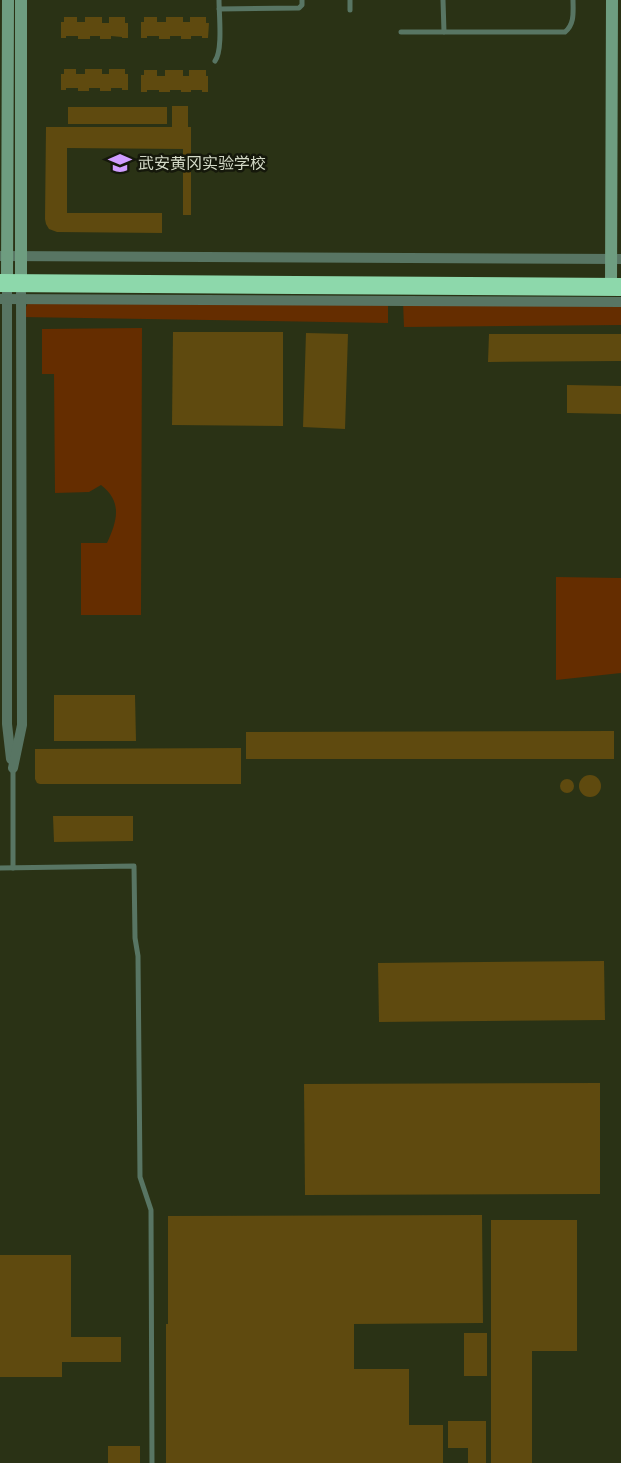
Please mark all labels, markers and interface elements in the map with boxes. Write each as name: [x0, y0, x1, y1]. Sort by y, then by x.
school or university icon: 武安黄冈实验学校: [107, 150, 133, 176]
place label: 武安黄冈实验学校: [138, 152, 266, 174]

